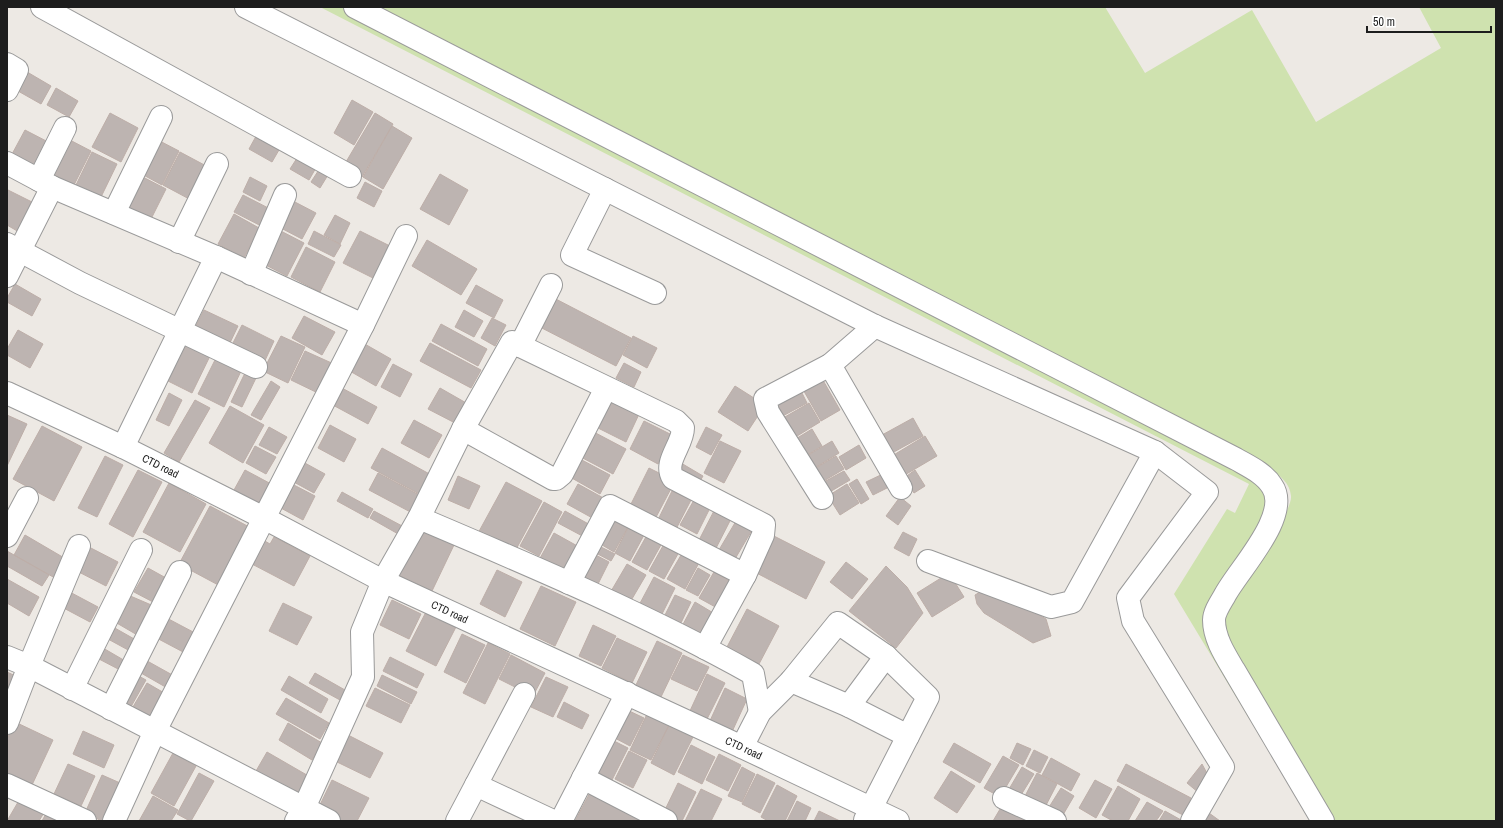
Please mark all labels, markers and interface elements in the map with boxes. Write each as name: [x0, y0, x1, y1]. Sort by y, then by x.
scale bar: [1367, 8, 1491, 34]
text: 50 m: [1373, 14, 1395, 30]
street label: CTD road: [140, 451, 181, 481]
street label: CTD road: [429, 597, 470, 626]
street label: CTD road: [723, 733, 765, 763]

